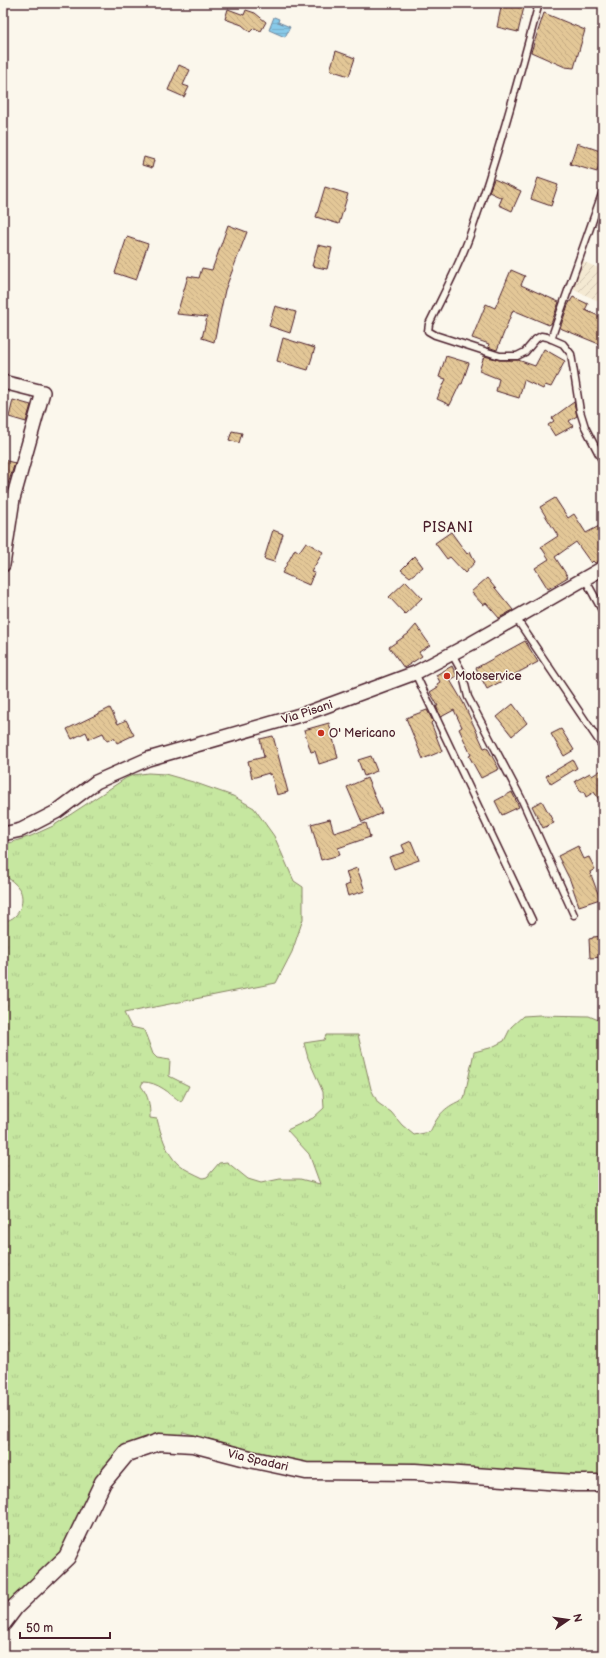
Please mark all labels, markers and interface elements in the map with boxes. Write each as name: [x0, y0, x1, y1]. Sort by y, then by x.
district label: PISANI: [422, 519, 474, 536]
place label: Motoservice: [455, 669, 522, 684]
marker: Motoservice: [442, 671, 452, 681]
street label: Via Pisani: [280, 697, 335, 728]
place label: O' Mericano: [329, 726, 396, 741]
marker: O' Mericano: [316, 728, 326, 738]
street label: Via Spadari: [226, 1446, 290, 1475]
north arrow: [548, 1600, 588, 1640]
text: N: [570, 1612, 585, 1623]
scale bar: [20, 1614, 110, 1640]
text: 50 m: [26, 1621, 53, 1636]

